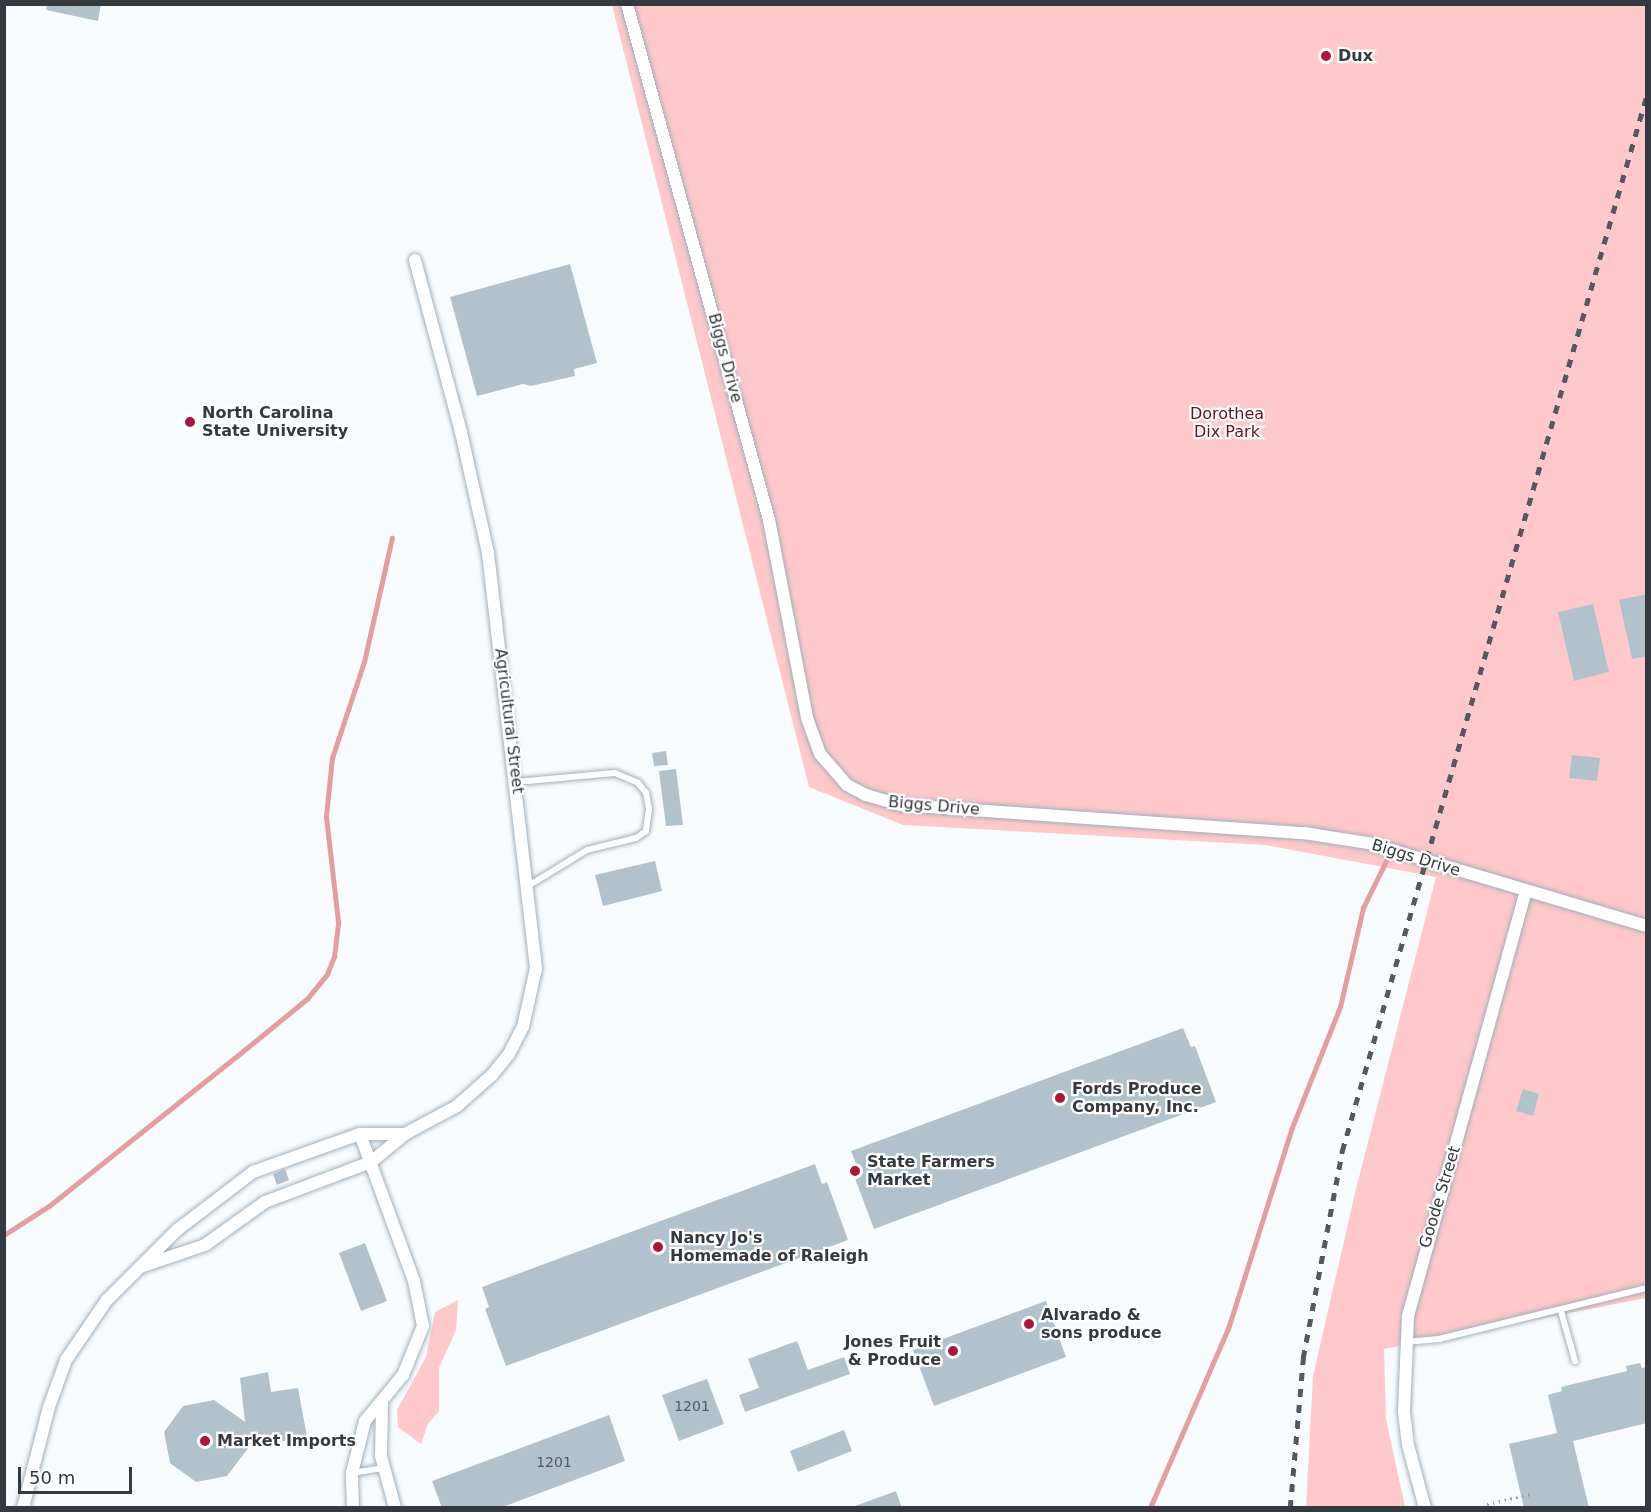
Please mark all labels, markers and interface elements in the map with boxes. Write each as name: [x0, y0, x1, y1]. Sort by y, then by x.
place label: Dux: [1338, 46, 1373, 66]
marker: Dux: [1319, 49, 1333, 63]
street label: Biggs Drive: [704, 311, 746, 405]
place label: North Carolina State University: [202, 403, 348, 441]
park label: Dorothea Dix Park: [1190, 404, 1264, 442]
marker: North Carolina State University: [183, 415, 197, 429]
street label: Agricultural Street: [491, 647, 527, 795]
street label: Biggs Drive: [887, 792, 981, 820]
street label: Biggs Drive: [1369, 835, 1463, 881]
place label: Fords Produce Company, Inc.: [1072, 1079, 1202, 1117]
marker: Fords Produce Company, Inc.: [1053, 1091, 1067, 1105]
street label: Goode Street: [1415, 1144, 1465, 1250]
place label: State Farmers Market: [867, 1152, 995, 1190]
marker: State Farmers Market: [848, 1164, 862, 1178]
place label: Nancy Jo's Homemade of Raleigh: [670, 1228, 869, 1266]
marker: Nancy Jo's Homemade of Raleigh: [651, 1240, 665, 1254]
place label: Alvarado & sons produce: [1041, 1305, 1162, 1343]
marker: Alvarado & sons produce: [1022, 1317, 1036, 1331]
place label: Jones Fruit & Produce: [844, 1332, 941, 1370]
marker: Jones Fruit & Produce: [946, 1344, 960, 1358]
house number: 1201: [674, 1398, 710, 1414]
place label: Market Imports: [217, 1431, 356, 1451]
marker: Market Imports: [198, 1434, 212, 1448]
house number: 1201: [536, 1454, 572, 1470]
scale bar: [21, 1455, 135, 1493]
text: 50 m: [29, 1467, 75, 1488]

